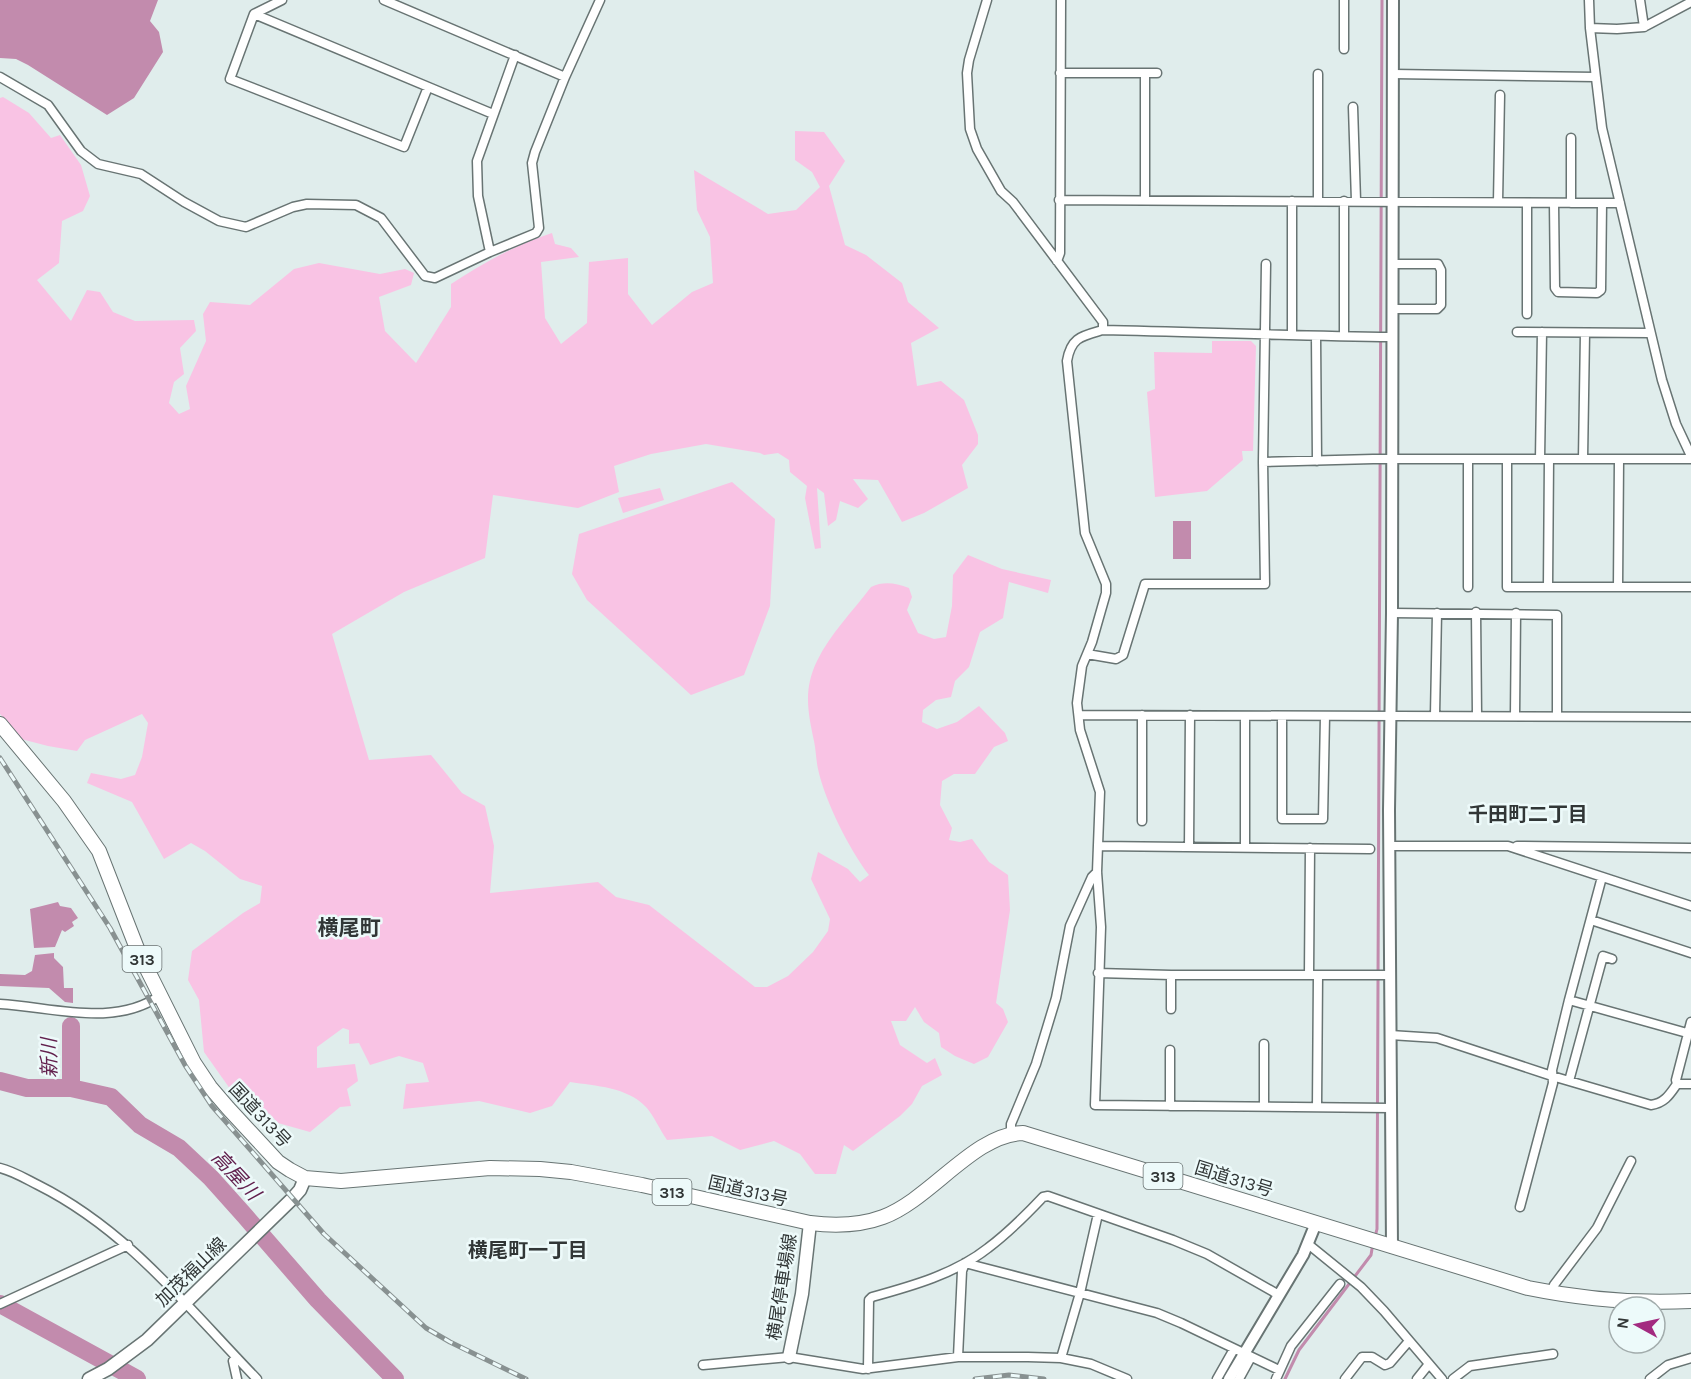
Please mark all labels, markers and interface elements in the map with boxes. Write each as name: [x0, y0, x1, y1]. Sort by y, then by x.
district label: 千田町二丁目: [1468, 803, 1588, 826]
district label: 横尾町: [318, 916, 381, 940]
road number: 313: [122, 946, 162, 972]
water label: 新川: [38, 1036, 61, 1078]
street label: 国道313号: [224, 1078, 296, 1152]
water label: 高屋川: [207, 1146, 266, 1207]
street label: 国道313号: [1192, 1157, 1276, 1201]
road number: 313: [1144, 1163, 1182, 1189]
street label: 国道313号: [706, 1171, 790, 1211]
road number: 313: [652, 1179, 692, 1205]
street label: 横尾停車場線: [763, 1232, 801, 1342]
street label: 加茂福山線: [151, 1233, 231, 1311]
district label: 横尾町一丁目: [468, 1239, 588, 1262]
north arrow: [1607, 1295, 1667, 1355]
text: N: [1612, 1316, 1633, 1330]

